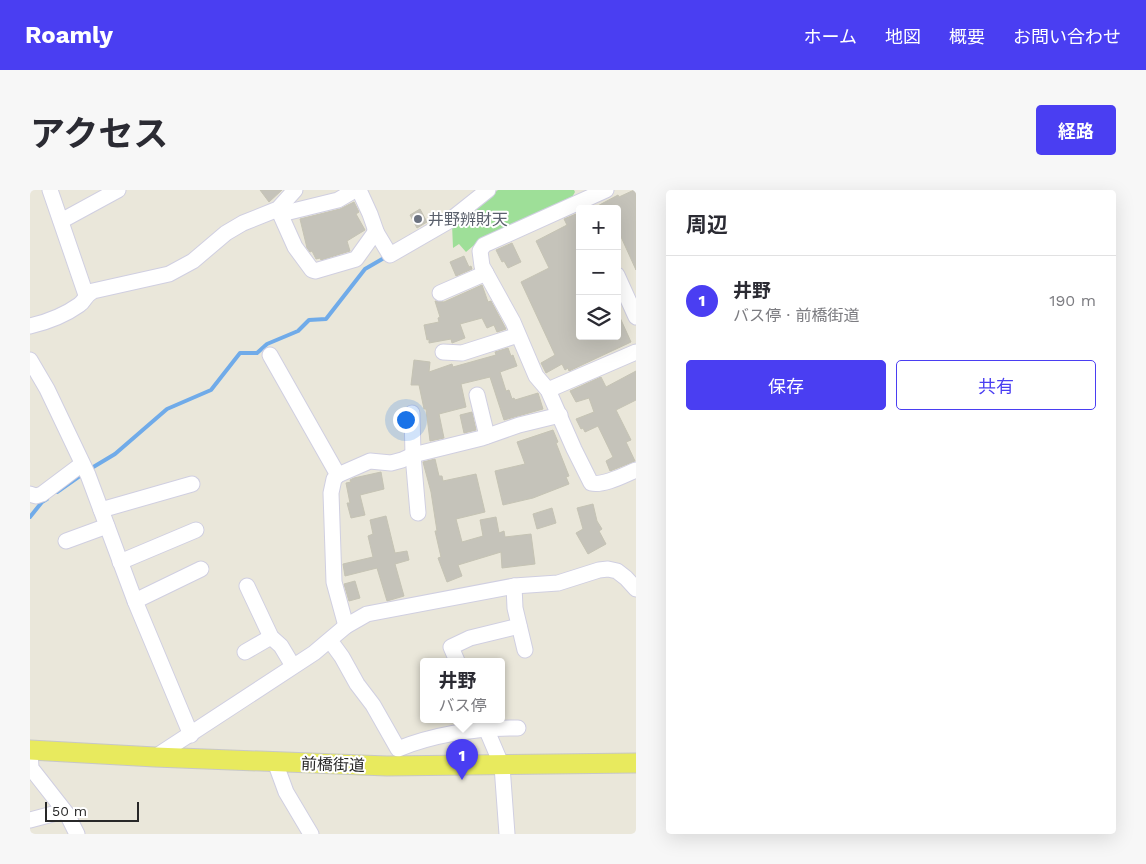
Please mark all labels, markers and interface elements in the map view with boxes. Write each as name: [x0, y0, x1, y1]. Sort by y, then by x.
text: Roamly: [25, 21, 113, 49]
text: ホーム: [804, 26, 857, 47]
text: 地図: [885, 26, 921, 47]
text: 概要: [949, 26, 985, 47]
text: お問い合わせ: [1013, 26, 1121, 47]
button: 経路: [1036, 105, 1116, 155]
text: アクセス: [30, 113, 168, 155]
map controls: [576, 205, 621, 340]
button: +: [576, 205, 621, 250]
place label: 井野辨財天: [428, 210, 508, 229]
text: 周辺: [686, 212, 728, 237]
marker: 井野辨財天: [412, 213, 424, 225]
button: −: [576, 250, 621, 295]
text: 井野: [733, 279, 771, 302]
text: 1: [699, 291, 705, 310]
text: 190 m: [1049, 291, 1096, 310]
button: layers: [576, 295, 621, 340]
text: バス停 · 前橋街道: [733, 306, 860, 325]
button: 保存: [686, 360, 886, 410]
button: 共有: [896, 360, 1096, 410]
your location: [393, 407, 419, 433]
popup: [420, 658, 505, 723]
text: 井野: [438, 669, 477, 692]
text: バス停: [438, 696, 487, 715]
pin: 1: [446, 739, 478, 780]
street label: 前橋街道: [301, 754, 365, 775]
scale bar: [45, 799, 139, 822]
text: 50 m: [52, 803, 87, 819]

